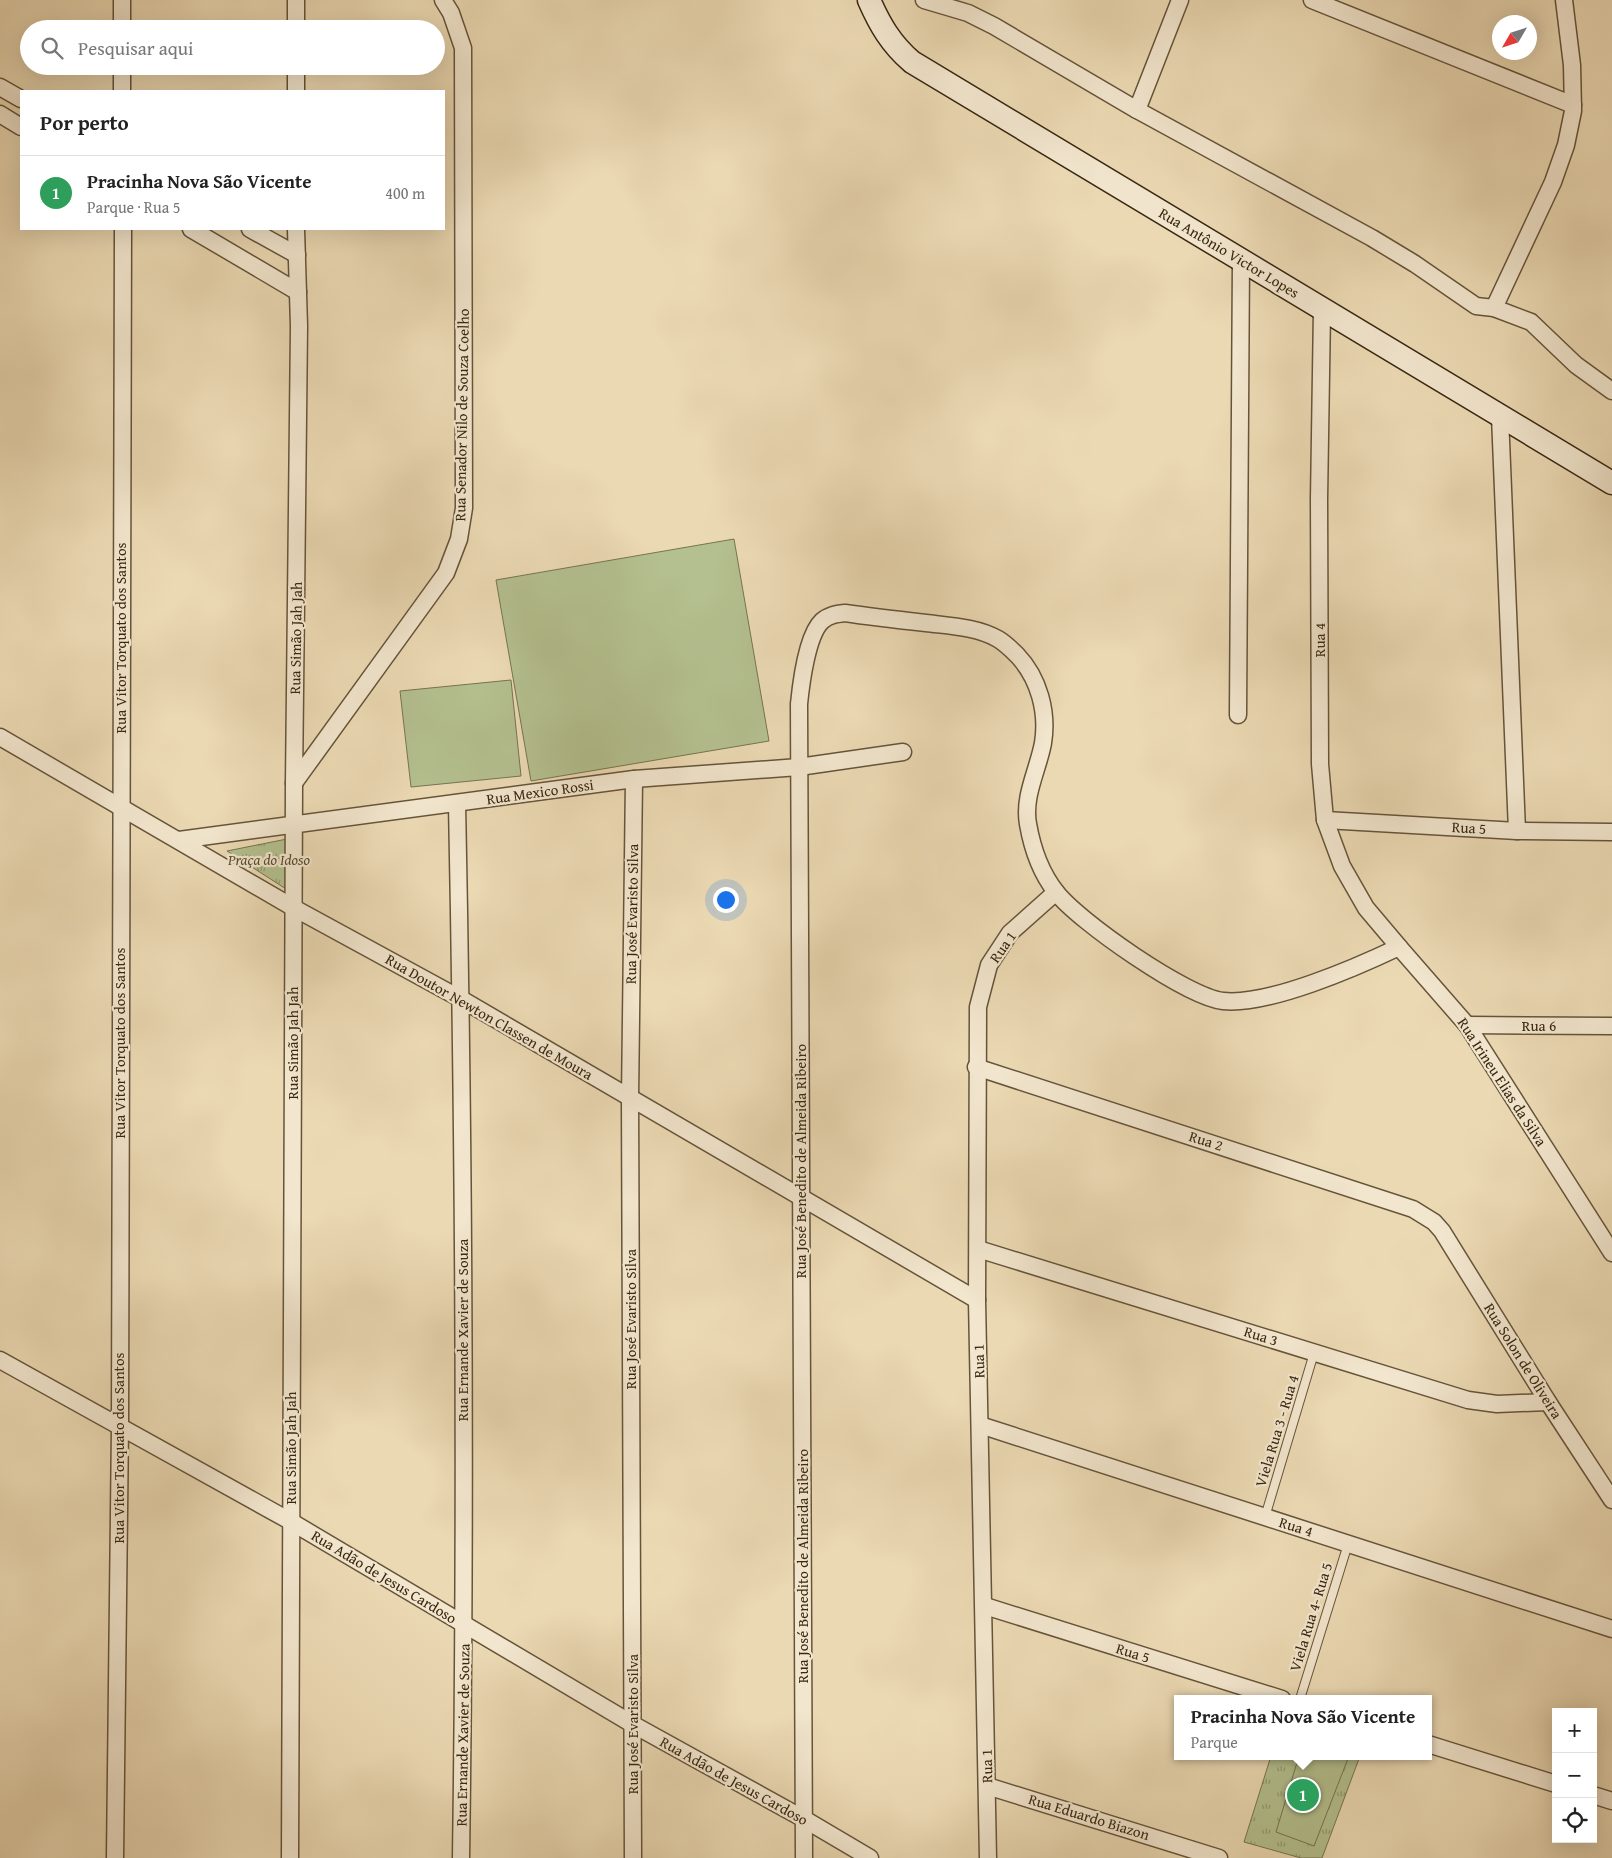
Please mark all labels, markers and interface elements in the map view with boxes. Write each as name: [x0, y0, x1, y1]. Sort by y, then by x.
north arrow: [1492, 15, 1537, 60]
search box: [20, 20, 445, 75]
icon: search: [38, 34, 66, 62]
text: Pesquisar aqui: [78, 34, 193, 62]
text: Por perto: [40, 107, 129, 138]
text: Pracinha Nova São Vicente: [87, 167, 312, 195]
text: 1: [52, 181, 60, 205]
text: 400 m: [385, 181, 425, 205]
text: Parque · Rua 5: [87, 195, 180, 219]
street label: Rua Antônio Victor Lopes: [1155, 202, 1303, 303]
street label: Rua Senador Nilo de Souza Coelho: [449, 308, 474, 522]
street label: Rua Vitor Torquato dos Santos: [110, 542, 131, 734]
street label: Rua Simão Jah Jah: [284, 581, 307, 695]
street label: Rua 4: [1309, 623, 1330, 657]
street label: Rua Mexico Rossi: [485, 774, 595, 809]
street label: Rua 5: [1451, 816, 1487, 839]
street label: Rua José Evaristo Silva: [620, 844, 643, 984]
park label: Praça do Idoso: [227, 849, 310, 870]
your location: [713, 887, 739, 913]
street label: Rua 1: [984, 927, 1021, 967]
street label: Rua Vitor Torquato dos Santos: [109, 947, 130, 1139]
street label: Rua Doutor Newton Classen de Moura: [382, 948, 597, 1085]
street label: Rua Simão Jah Jah: [282, 986, 303, 1099]
street label: Rua Irineu Elias da Silva: [1453, 1013, 1552, 1150]
street label: Rua 6: [1522, 1015, 1556, 1036]
street label: Rua José Benedito de Almeida Ribeiro: [790, 1044, 811, 1278]
street label: Rua 2: [1187, 1125, 1226, 1156]
street label: Rua Ernande Xavier de Souza: [452, 1239, 473, 1421]
street label: Rua José Evaristo Silva: [620, 1249, 641, 1389]
street label: Rua Solon de Oliveira: [1479, 1299, 1568, 1423]
street label: Rua 3: [1242, 1320, 1281, 1351]
street label: Rua 1: [967, 1343, 990, 1379]
street label: Rua Vitor Torquato dos Santos: [108, 1352, 129, 1544]
street label: Viela Rua 3 - Rua 4: [1249, 1372, 1304, 1489]
street label: Rua Simão Jah Jah: [280, 1391, 301, 1504]
street label: Rua José Benedito de Almeida Ribeiro: [792, 1449, 813, 1683]
street label: Rua 4: [1277, 1511, 1316, 1542]
street label: Rua Adão de Jesus Cardoso: [308, 1525, 461, 1629]
street label: Viela Rua 4- Rua 5: [1284, 1560, 1337, 1674]
street label: Rua 5: [1114, 1637, 1153, 1668]
street label: Rua Ernande Xavier de Souza: [450, 1643, 475, 1826]
street label: Rua José Evaristo Silva: [622, 1654, 643, 1794]
popup: [1174, 1695, 1432, 1760]
text: Pracinha Nova São Vicente: [1191, 1702, 1415, 1730]
map controls: [1552, 1708, 1597, 1843]
button: +: [1552, 1708, 1597, 1753]
text: Parque: [1191, 1730, 1238, 1754]
street label: Rua Adão de Jesus Cardoso: [656, 1731, 812, 1830]
street label: Rua 1: [976, 1749, 997, 1783]
button: −: [1552, 1753, 1597, 1798]
pin: 1: [1287, 1776, 1319, 1814]
street label: Rua Eduardo Biazon: [1026, 1788, 1153, 1845]
button: locate: [1552, 1798, 1597, 1843]

